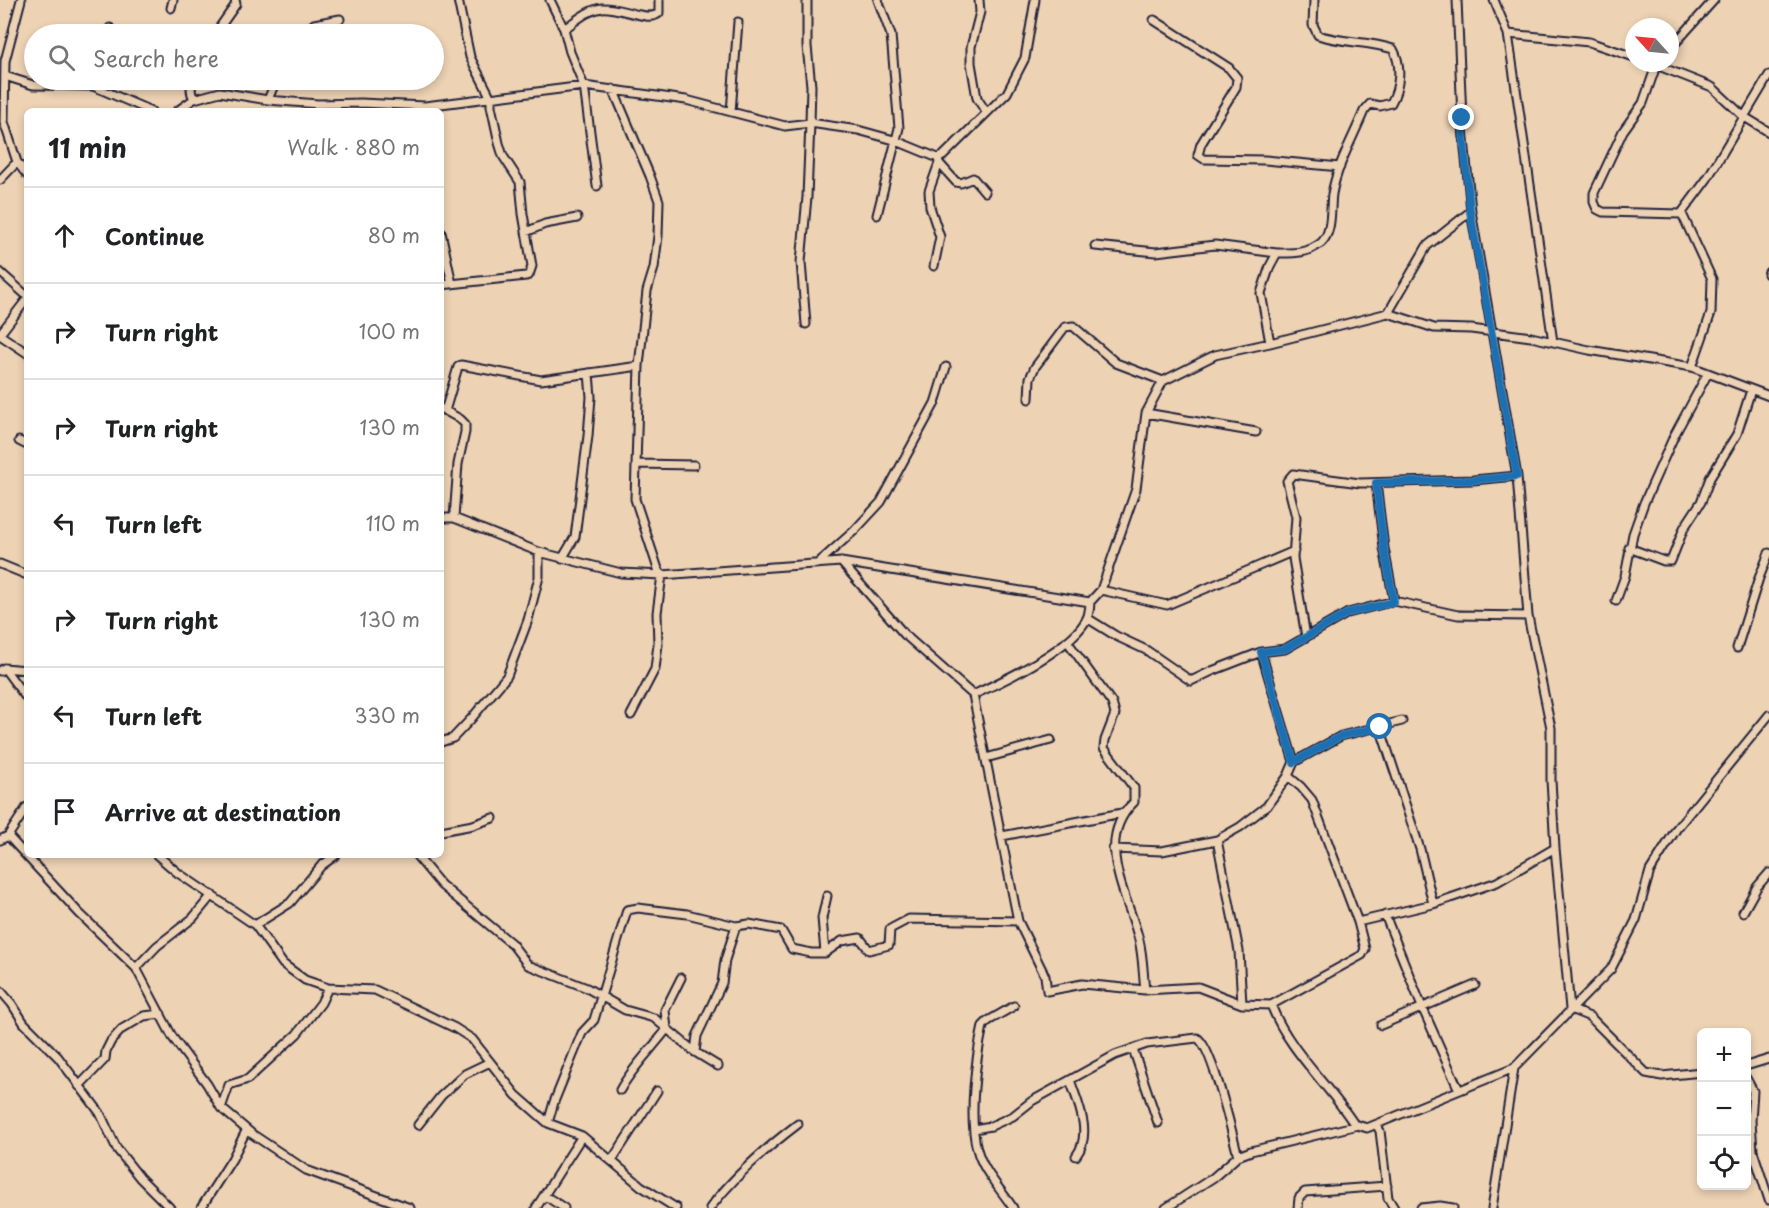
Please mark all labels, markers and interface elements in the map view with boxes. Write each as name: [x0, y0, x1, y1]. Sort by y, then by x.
north arrow: [1625, 18, 1679, 72]
search box: [24, 24, 444, 90]
icon: search: [45, 41, 78, 74]
text: Search here: [93, 41, 219, 74]
route end: [1448, 104, 1474, 130]
text: 11 min: [48, 128, 127, 167]
text: Walk · 880 m: [287, 132, 420, 162]
icon: ahead: [48, 219, 81, 252]
text: Continue: [105, 219, 204, 252]
text: 80 m: [368, 220, 420, 250]
icon: right: [48, 315, 81, 348]
text: Turn right: [105, 315, 218, 348]
text: 100 m: [359, 316, 420, 346]
icon: right: [48, 411, 81, 444]
text: Turn right: [105, 411, 218, 444]
text: 130 m: [360, 412, 420, 442]
icon: left: [48, 507, 81, 540]
text: Turn left: [105, 507, 202, 540]
text: 110 m: [366, 508, 420, 538]
icon: right: [48, 603, 81, 636]
text: Turn right: [105, 603, 218, 636]
text: 130 m: [360, 604, 420, 634]
icon: left: [48, 699, 81, 732]
text: Turn left: [105, 699, 202, 732]
text: 330 m: [354, 700, 420, 730]
route start: [1366, 713, 1392, 739]
icon: arrive: [48, 795, 81, 828]
text: Arrive at destination: [105, 795, 341, 828]
map controls: [1697, 1028, 1751, 1190]
button: +: [1697, 1028, 1751, 1082]
button: −: [1697, 1082, 1751, 1136]
button: locate: [1697, 1136, 1751, 1190]

